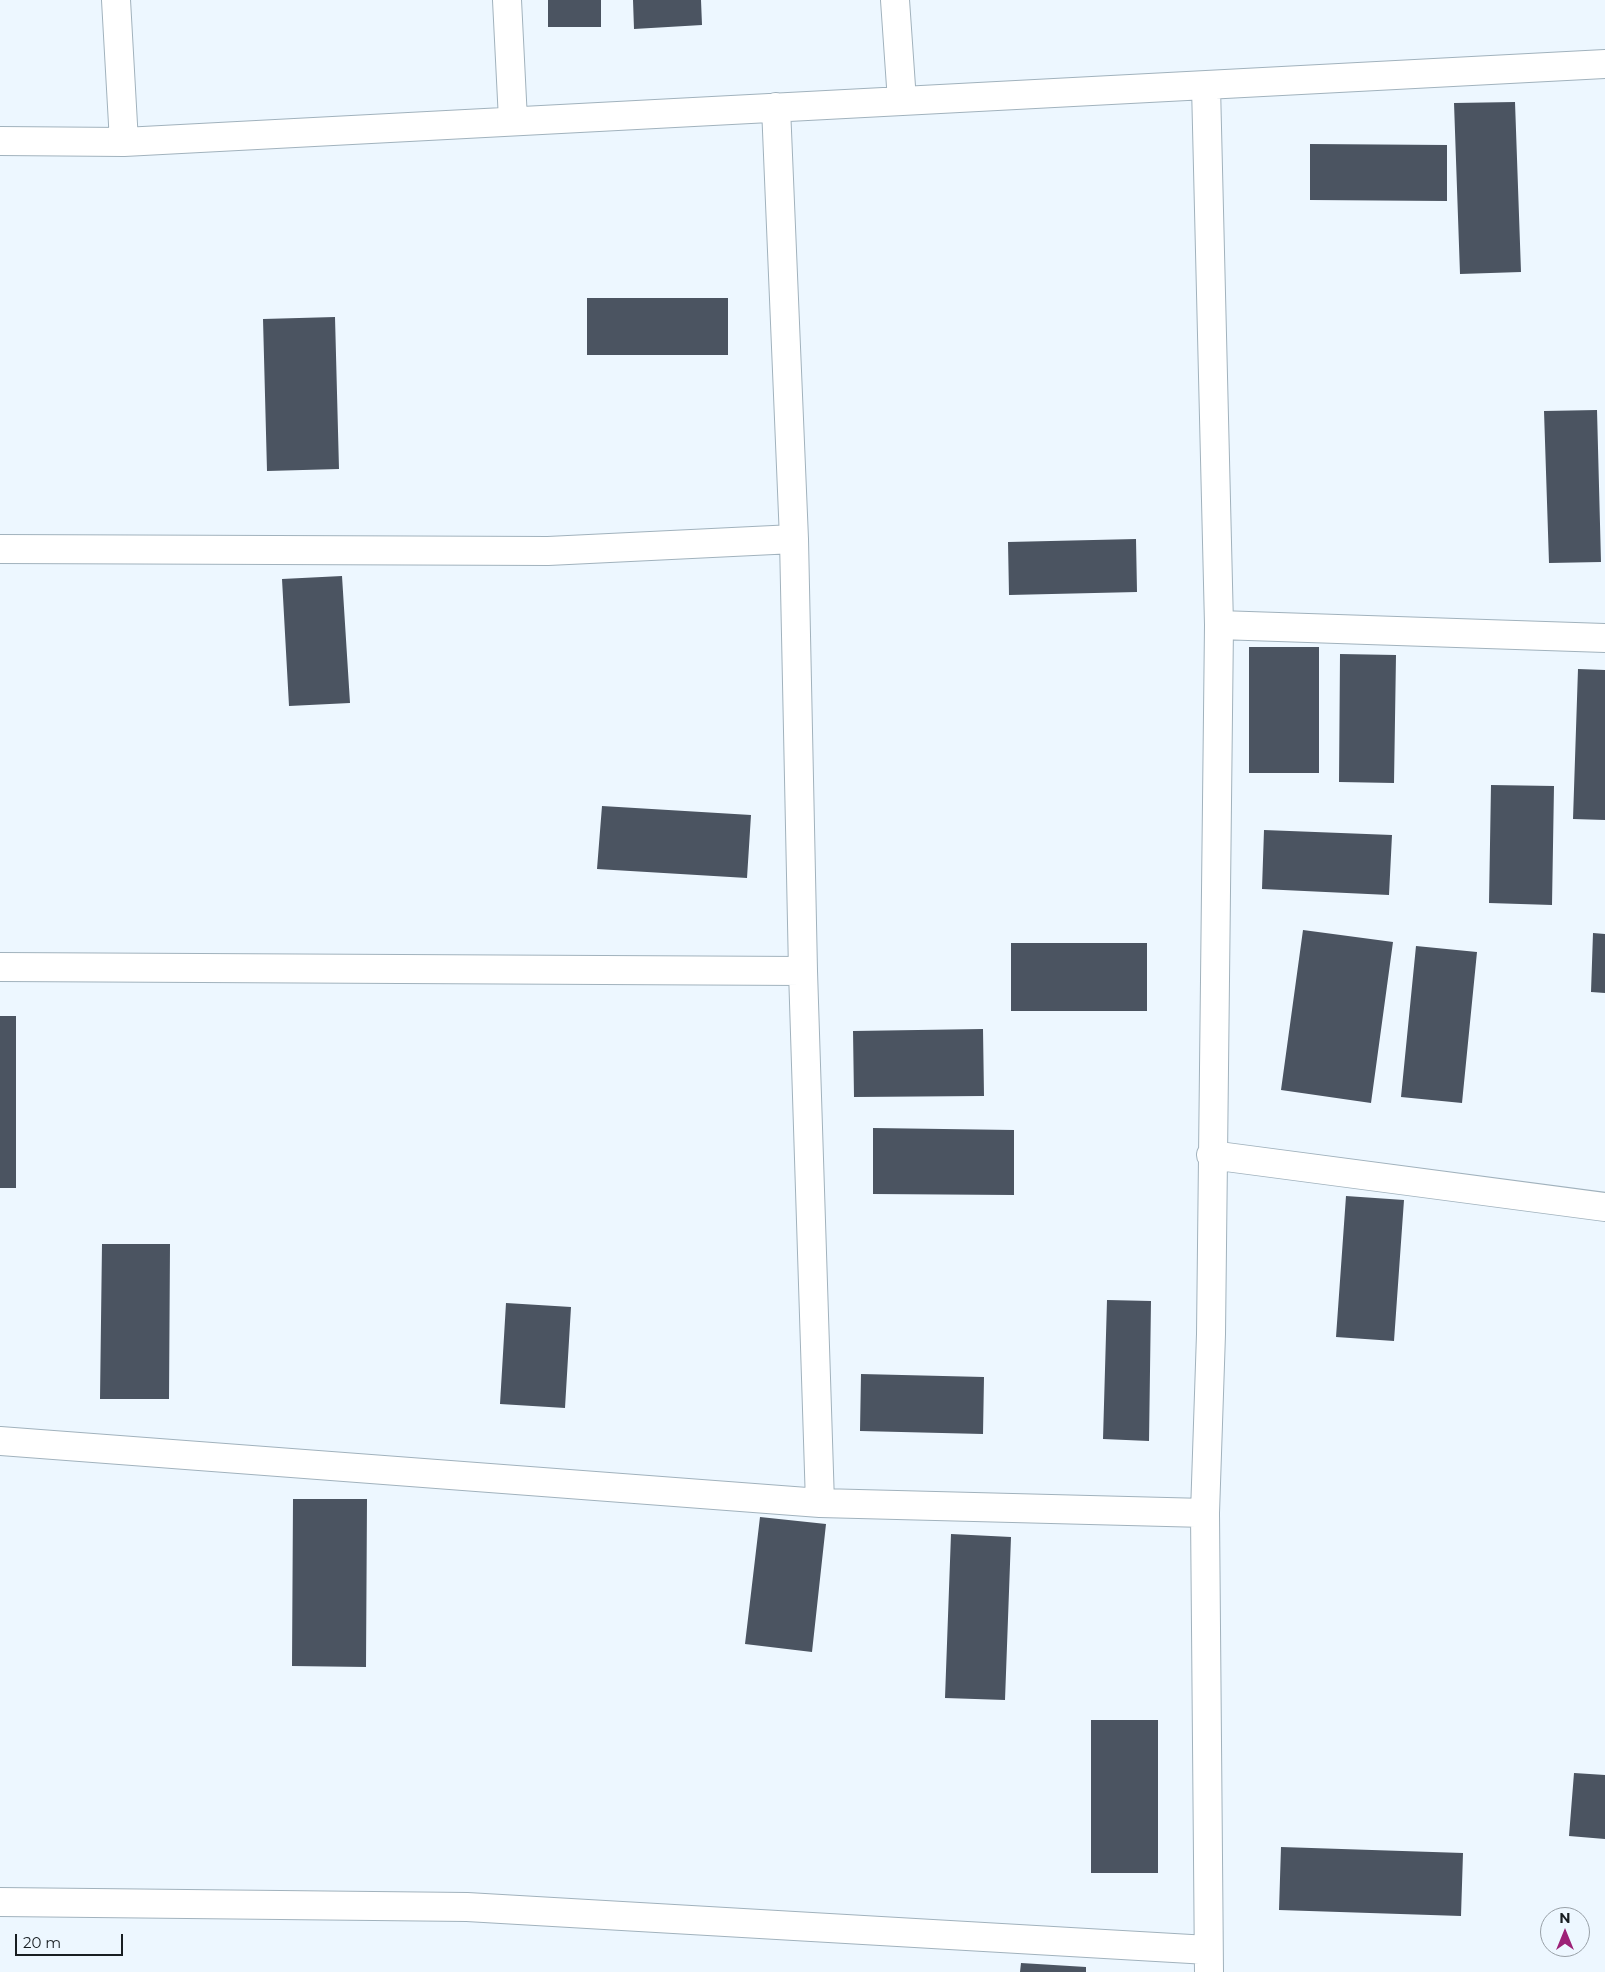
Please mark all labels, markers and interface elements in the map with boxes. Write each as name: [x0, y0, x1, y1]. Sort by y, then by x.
north arrow: [1540, 1907, 1590, 1957]
text: N: [1559, 1909, 1571, 1927]
scale bar: [18, 1924, 125, 1956]
text: 20 m: [23, 1933, 61, 1952]

